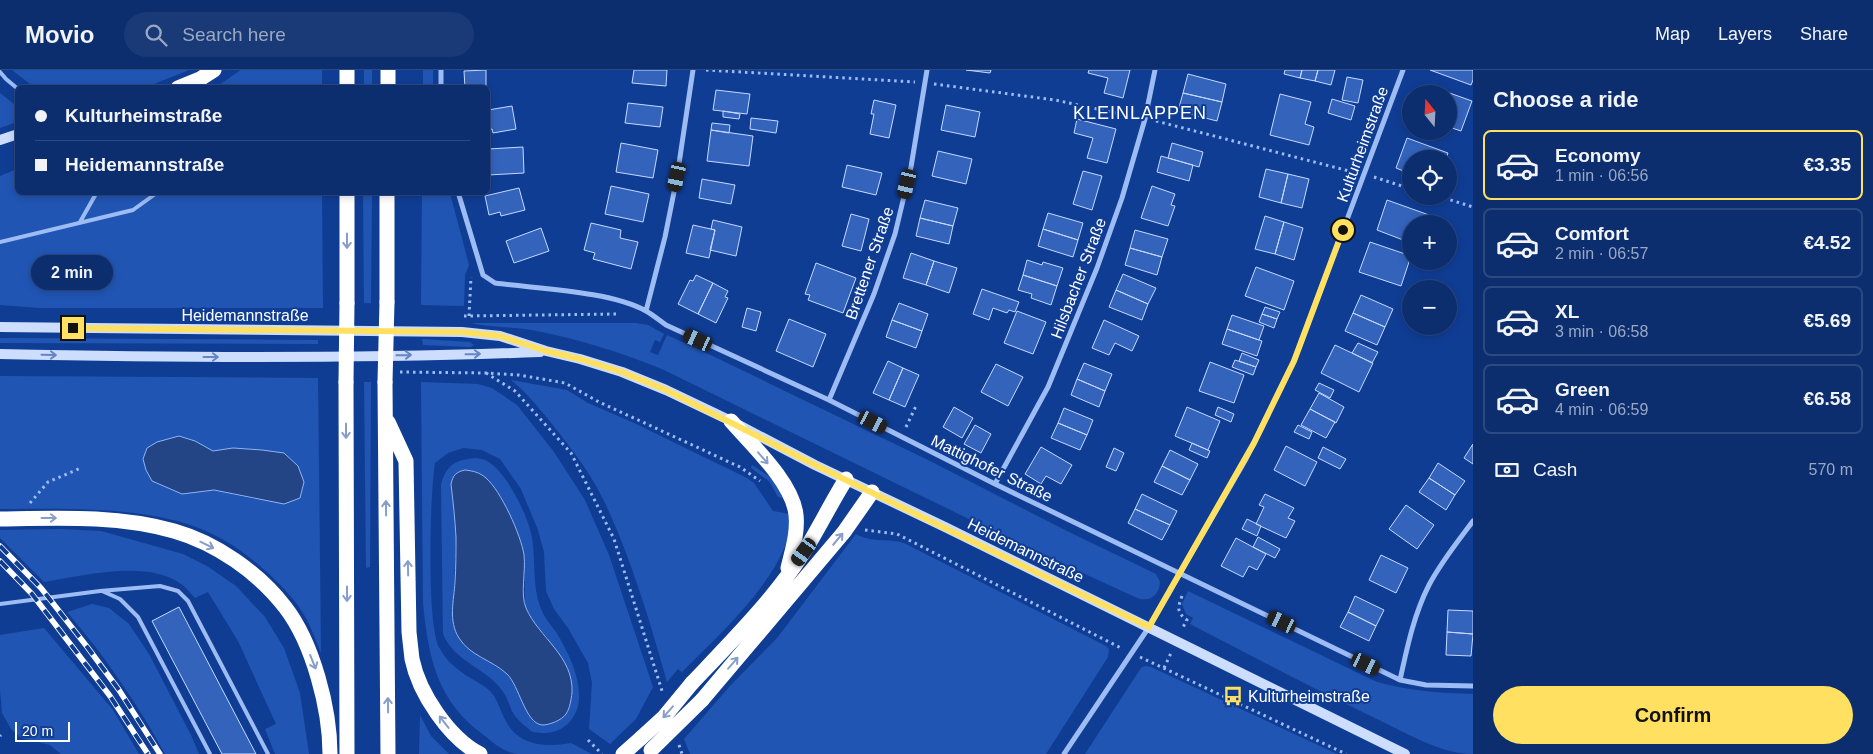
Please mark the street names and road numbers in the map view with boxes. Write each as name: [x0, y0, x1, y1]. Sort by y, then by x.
street label: Kulturheimstraße: [1334, 84, 1391, 204]
street label: Brettener Straße: [842, 204, 897, 322]
street label: Hilsbacher Straße: [1048, 215, 1109, 341]
street label: Heidemannstraße: [181, 307, 309, 324]
street label: Mattighofer Straße: [929, 432, 1055, 505]
street label: Heidemannstraße: [965, 515, 1087, 586]

